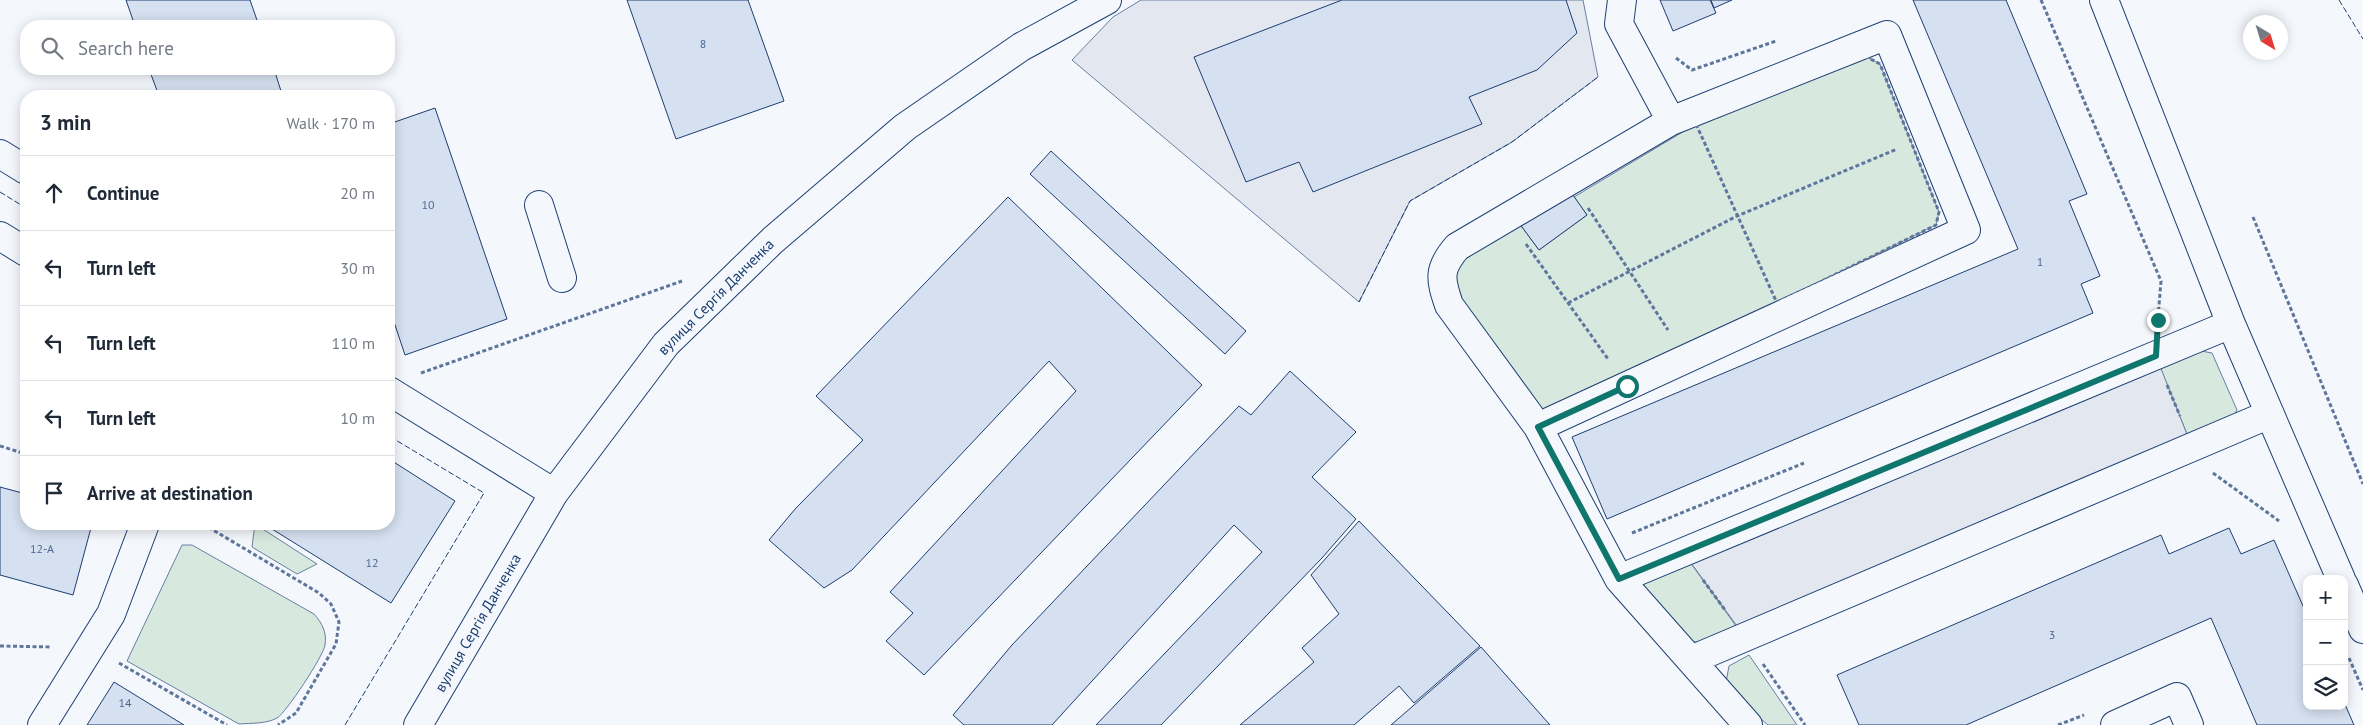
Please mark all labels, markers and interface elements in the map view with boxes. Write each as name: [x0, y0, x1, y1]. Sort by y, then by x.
north arrow: [2243, 15, 2288, 60]
search box: [20, 20, 395, 75]
icon: search: [38, 34, 66, 62]
text: Search here: [78, 36, 174, 60]
house number: 8: [700, 36, 706, 51]
text: 3 min: [40, 109, 91, 136]
text: Walk · 170 m: [286, 113, 375, 133]
icon: ahead: [40, 179, 68, 207]
text: Continue: [87, 181, 159, 205]
text: 20 m: [340, 183, 375, 203]
house number: 10: [421, 197, 435, 212]
street label: вулиця Сергія Данченка: [654, 235, 778, 359]
icon: left: [40, 254, 68, 282]
house number: 1: [2037, 254, 2043, 269]
text: Turn left: [87, 256, 156, 280]
text: 30 m: [340, 258, 375, 278]
route end: [2147, 309, 2170, 332]
icon: left: [40, 329, 68, 357]
text: Turn left: [87, 331, 156, 355]
text: 110 m: [332, 333, 375, 353]
route start: [1616, 375, 1639, 398]
icon: left: [40, 404, 68, 432]
text: Turn left: [87, 406, 156, 430]
text: 10 m: [340, 408, 375, 428]
icon: arrive: [40, 479, 68, 507]
text: Arrive at destination: [87, 481, 253, 505]
house number: 12-А: [30, 541, 54, 556]
street label: вулиця Сергія Данченка: [430, 550, 525, 695]
house number: 12: [365, 555, 379, 570]
map controls: [2303, 575, 2348, 710]
button: +: [2303, 575, 2348, 620]
button: −: [2303, 620, 2348, 665]
house number: 3: [2049, 627, 2055, 642]
button: layers: [2303, 665, 2348, 710]
house number: 14: [118, 695, 132, 710]

